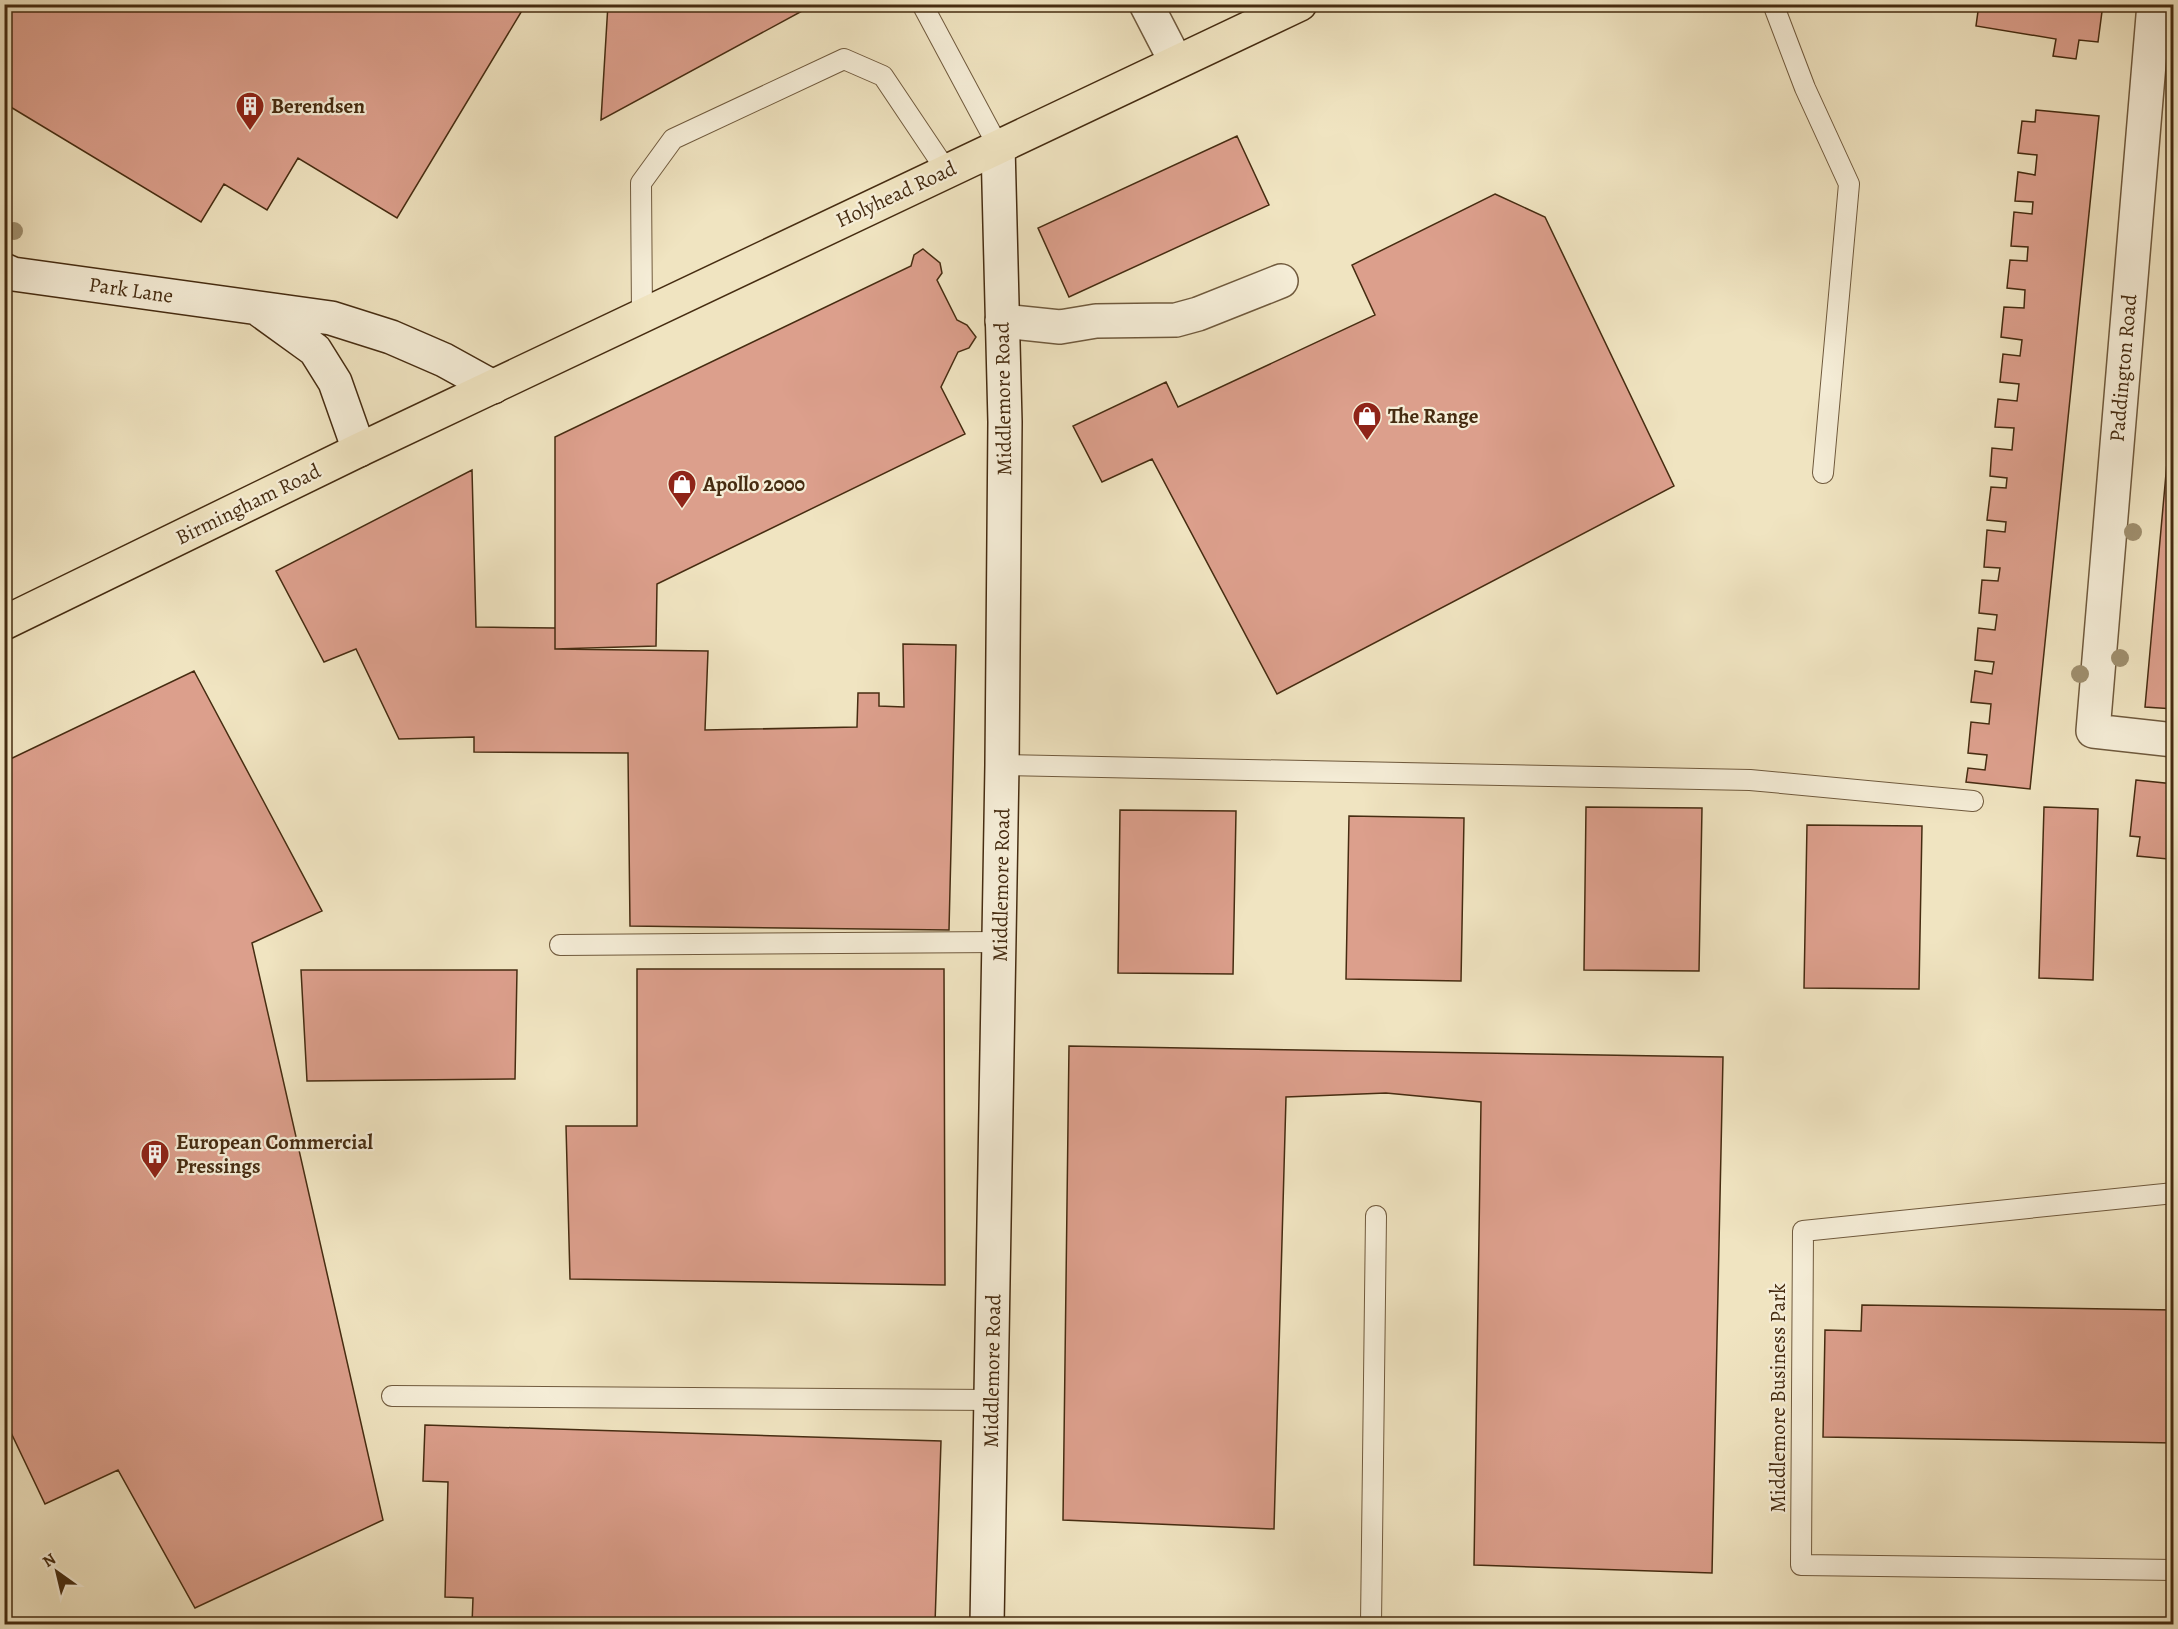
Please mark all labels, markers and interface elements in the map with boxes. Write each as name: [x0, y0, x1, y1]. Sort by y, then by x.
building icon: Berendsen: [234, 90, 266, 132]
place label: Berendsen: [271, 92, 365, 120]
street label: Holyhead Road: [831, 154, 961, 234]
street label: Park Lane: [87, 270, 175, 310]
street label: Paddington Road: [2103, 292, 2143, 443]
street label: Middlemore Road: [988, 321, 1018, 476]
shop icon: The Range: [1351, 400, 1383, 442]
place label: The Range: [1388, 402, 1479, 430]
street label: Birmingham Road: [171, 456, 326, 551]
shop icon: Apollo 2000: [666, 468, 698, 510]
place label: Apollo 2000: [702, 470, 806, 498]
street label: Middlemore Road: [986, 807, 1016, 962]
place label: European Commercial Pressings: [176, 1128, 374, 1180]
building icon: European Commercial Pressings: [139, 1138, 171, 1180]
street label: Middlemore Business Park: [1764, 1283, 1792, 1513]
street label: Middlemore Road: [977, 1293, 1007, 1448]
north arrow: [27, 1542, 87, 1602]
text: N: [38, 1548, 60, 1573]

